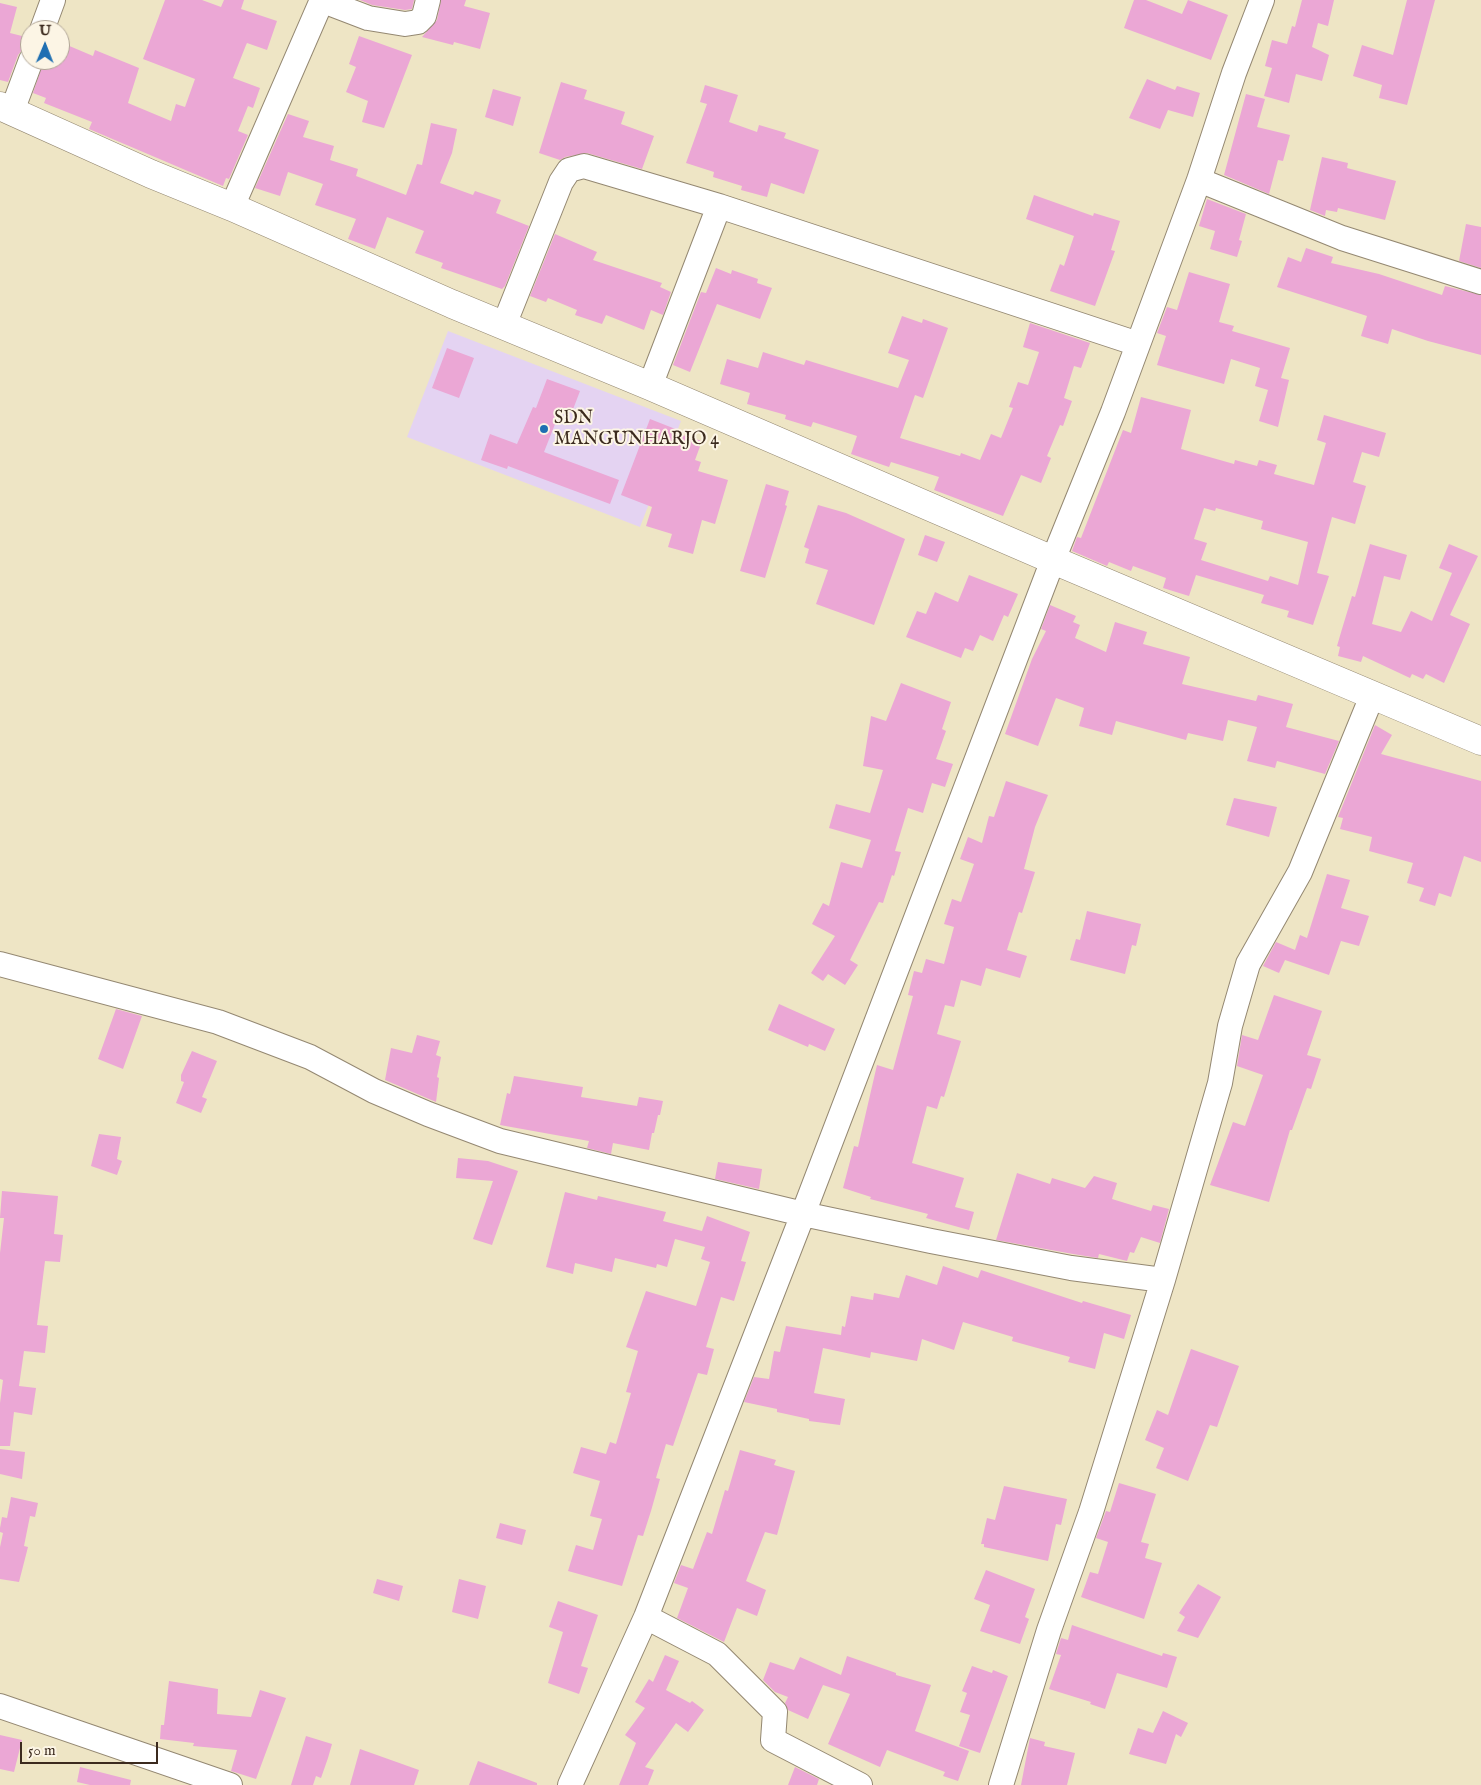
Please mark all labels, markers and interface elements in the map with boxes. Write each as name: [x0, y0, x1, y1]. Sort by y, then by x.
north arrow: [20, 20, 70, 70]
text: U: [39, 22, 51, 40]
place label: SDN MANGUNHARJO 4: [554, 408, 719, 450]
marker: SDN MANGUNHARJO 4: [538, 423, 550, 435]
scale bar: [22, 1732, 160, 1764]
text: 50 m: [28, 1741, 56, 1760]

